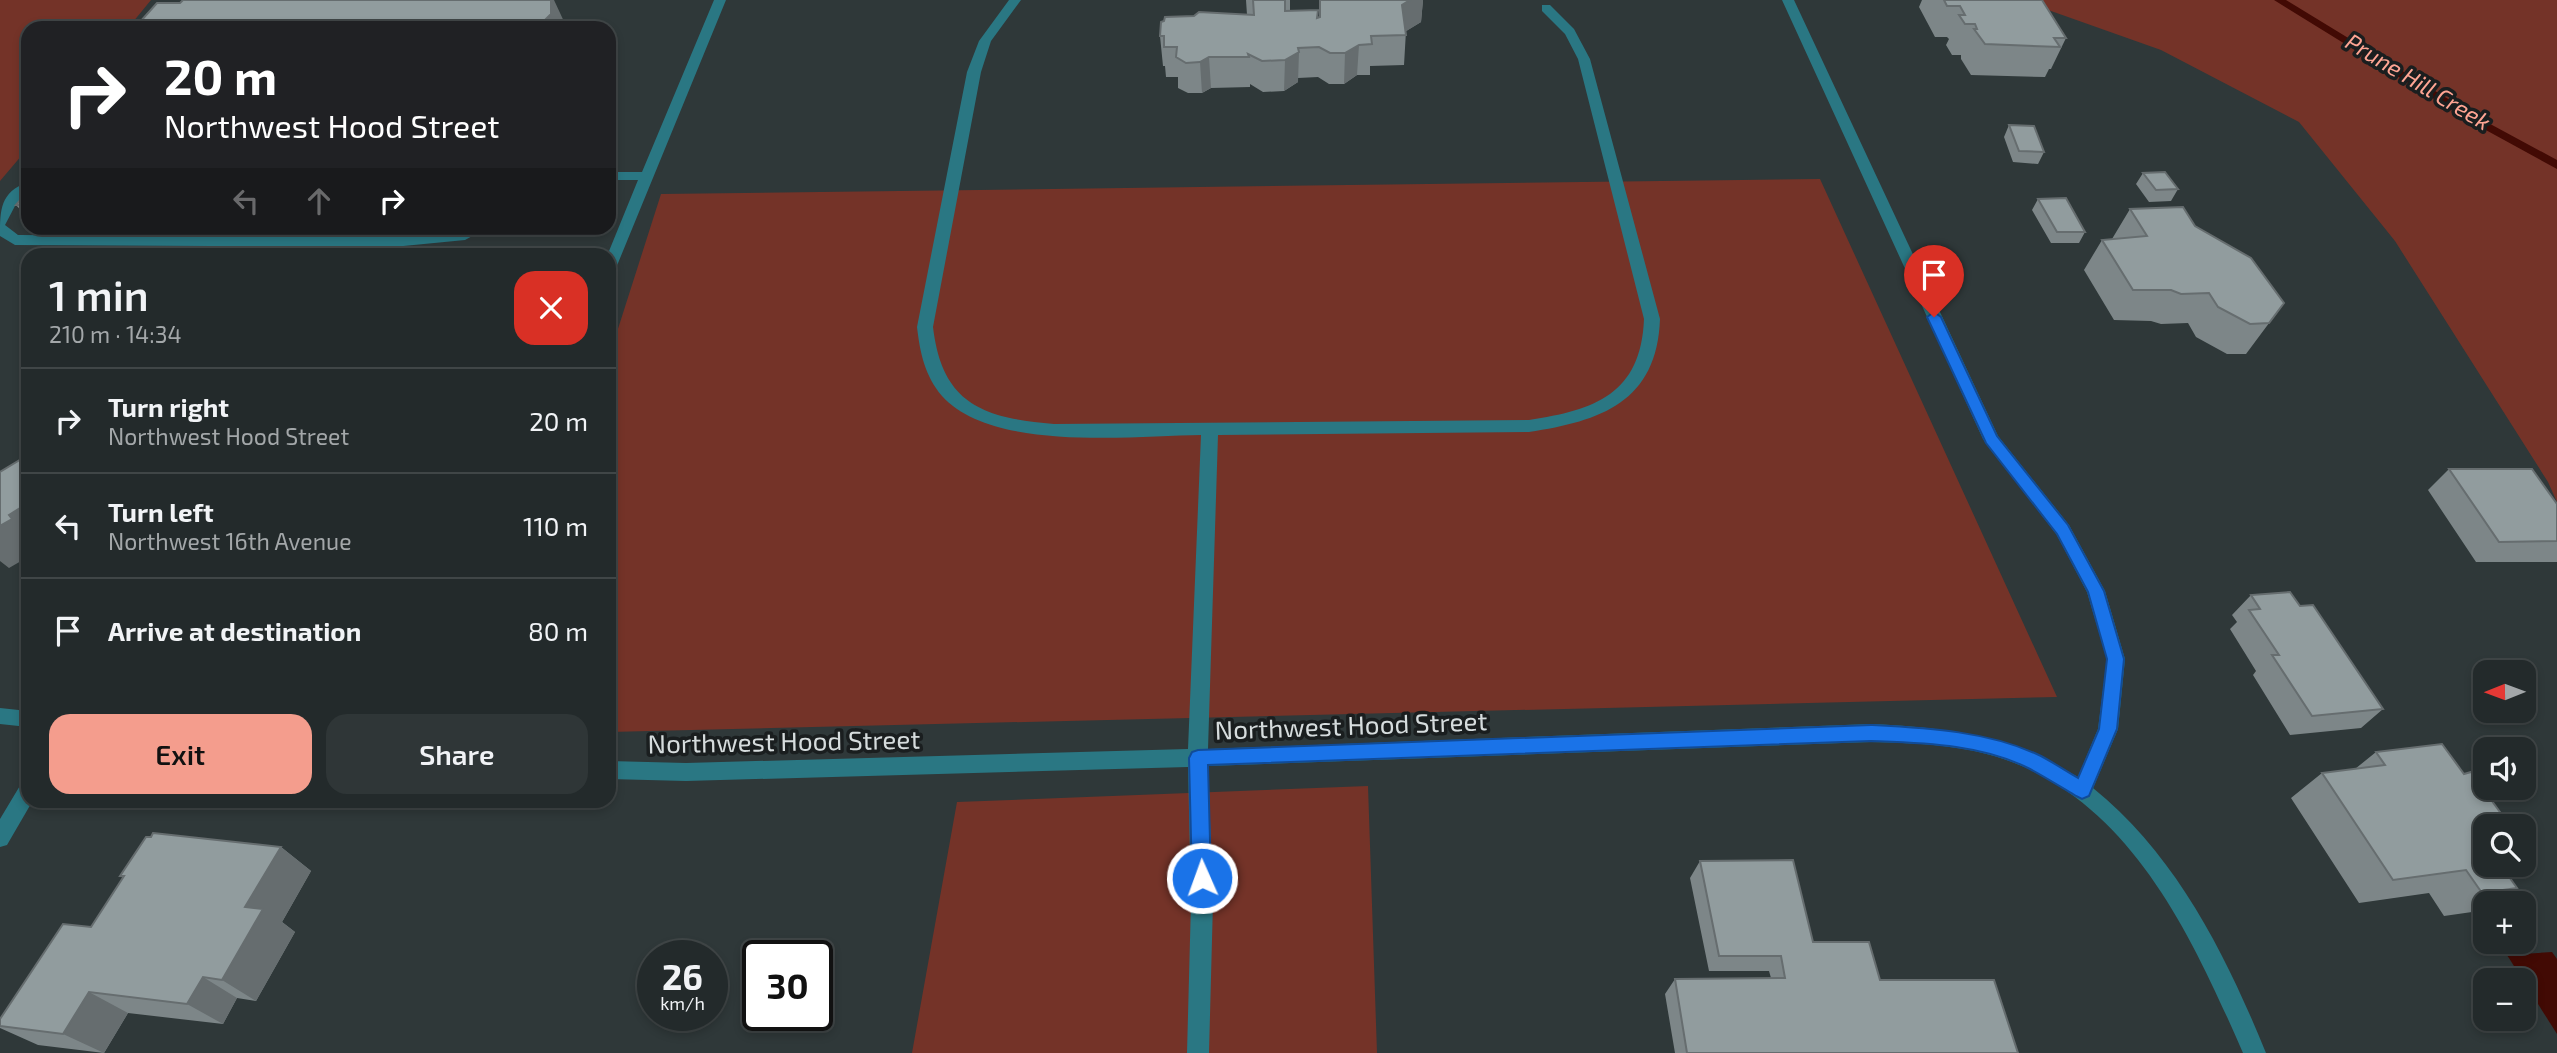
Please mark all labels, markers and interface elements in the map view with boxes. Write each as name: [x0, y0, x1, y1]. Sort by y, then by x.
water label: Prune Hill Creek: [2341, 27, 2496, 135]
text: 20 m: [164, 46, 277, 105]
icon: right: [49, 49, 140, 140]
text: Northwest Hood Street: [164, 106, 500, 144]
icon: left: [227, 182, 265, 220]
icon: ahead: [300, 182, 338, 220]
icon: right: [373, 182, 411, 220]
pin: [1904, 245, 1964, 317]
icon: arrive: [1915, 256, 1953, 294]
text: 1 min: [49, 269, 149, 319]
button: close: [514, 271, 588, 345]
text: 210 m · 14:34: [49, 320, 182, 348]
text: Turn right: [108, 391, 229, 422]
icon: right: [49, 402, 87, 440]
text: 20 m: [529, 405, 588, 436]
text: Northwest Hood Street: [108, 422, 349, 450]
text: Turn left: [108, 496, 214, 527]
icon: left: [49, 507, 87, 545]
text: 110 m: [523, 510, 588, 541]
text: Northwest 16th Avenue: [108, 527, 352, 555]
icon: arrive: [49, 612, 87, 650]
text: Arrive at destination: [108, 615, 361, 646]
text: 80 m: [528, 615, 588, 646]
north arrow: [2473, 660, 2536, 723]
map controls: [2473, 660, 2536, 1031]
street label: Northwest Hood Street: [1214, 704, 1488, 745]
button: Exit: [49, 714, 312, 794]
button: Share: [326, 714, 588, 794]
street label: Northwest Hood Street: [647, 723, 921, 758]
button: sound: [2473, 737, 2536, 800]
button: search: [2473, 814, 2536, 877]
position arrow: [1165, 841, 1239, 915]
button: +: [2473, 891, 2536, 954]
speed limit sign: 30: [742, 940, 833, 1031]
text: 26: [662, 955, 703, 997]
button: −: [2473, 968, 2536, 1031]
text: km/h: [660, 992, 705, 1014]

